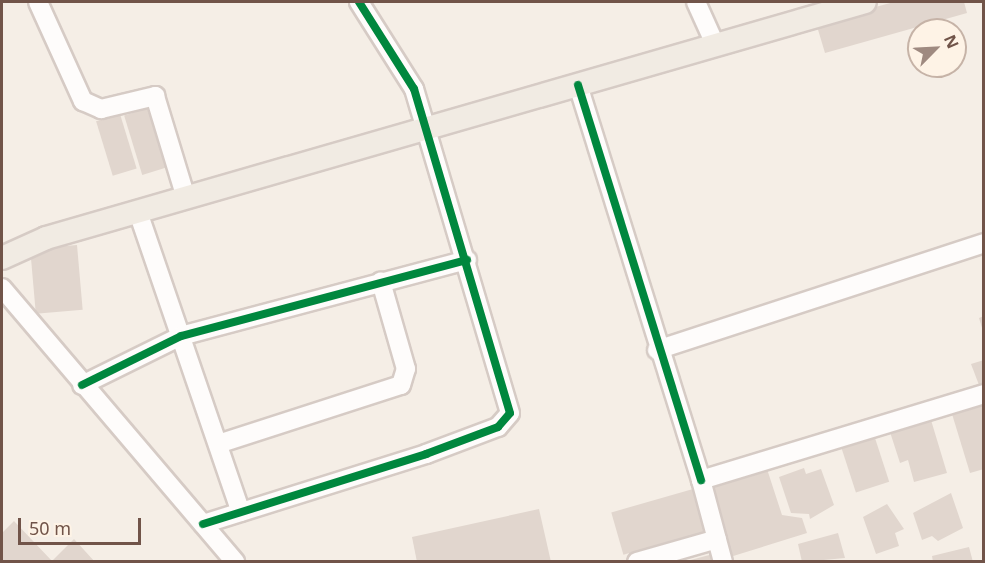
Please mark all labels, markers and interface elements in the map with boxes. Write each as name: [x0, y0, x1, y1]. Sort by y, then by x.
north arrow: [907, 18, 967, 78]
text: N: [939, 31, 964, 52]
scale bar: [21, 506, 144, 544]
text: 50 m: [29, 516, 71, 540]

